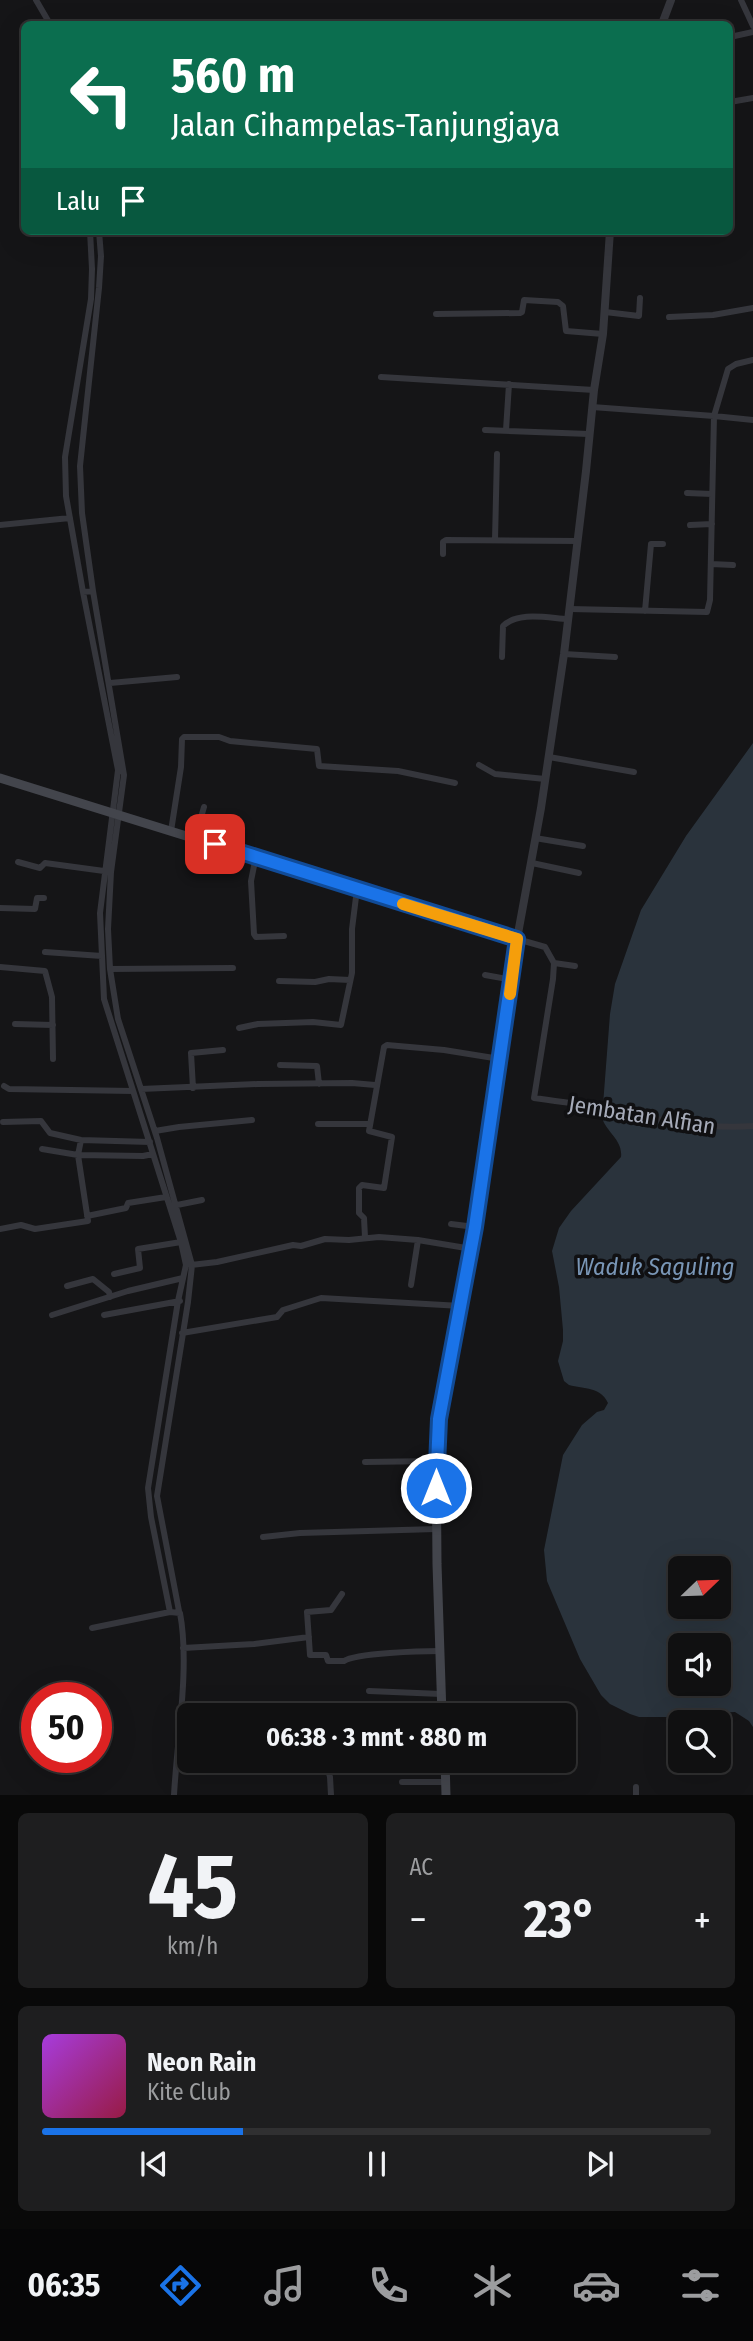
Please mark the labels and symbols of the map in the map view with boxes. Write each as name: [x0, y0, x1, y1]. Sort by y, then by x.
pin: [185, 814, 245, 874]
street label: Jembatan Alfian: [567, 1090, 717, 1140]
water label: Waduk Saguling: [575, 1253, 735, 1281]
position arrow: [399, 1451, 473, 1525]
north arrow: [668, 1556, 732, 1619]
speed limit sign: 50: [21, 1682, 112, 1773]

